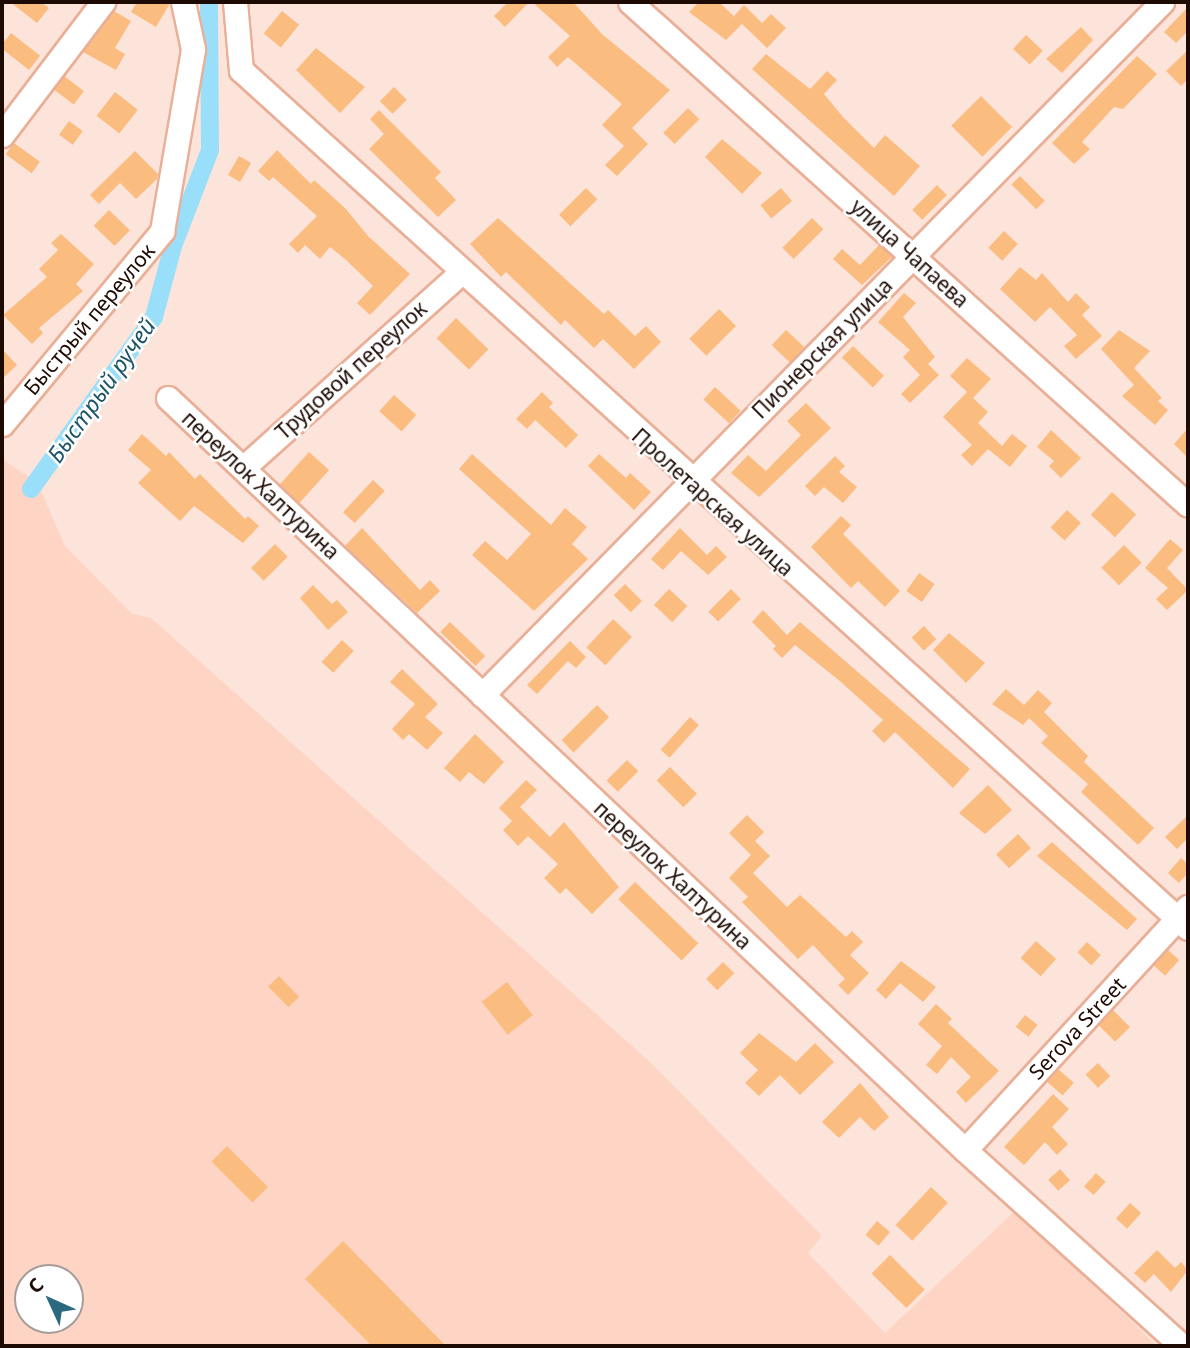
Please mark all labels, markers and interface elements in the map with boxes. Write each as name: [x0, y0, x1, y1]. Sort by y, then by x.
street label: улица Чапаева: [846, 193, 974, 313]
street label: Быстрый переулок: [18, 238, 160, 400]
street label: Пионерская улица: [747, 273, 897, 423]
street label: Трудовой переулок: [270, 296, 432, 444]
water label: Быстрый ручей: [41, 313, 161, 467]
street label: переулок Халтурина: [177, 406, 345, 564]
street label: Пролетарская улица: [627, 423, 799, 581]
street label: переулок Халтурина: [589, 796, 757, 954]
street label: Serova Street: [1023, 972, 1131, 1084]
north arrow: [14, 1264, 84, 1334]
text: С: [22, 1272, 49, 1299]

